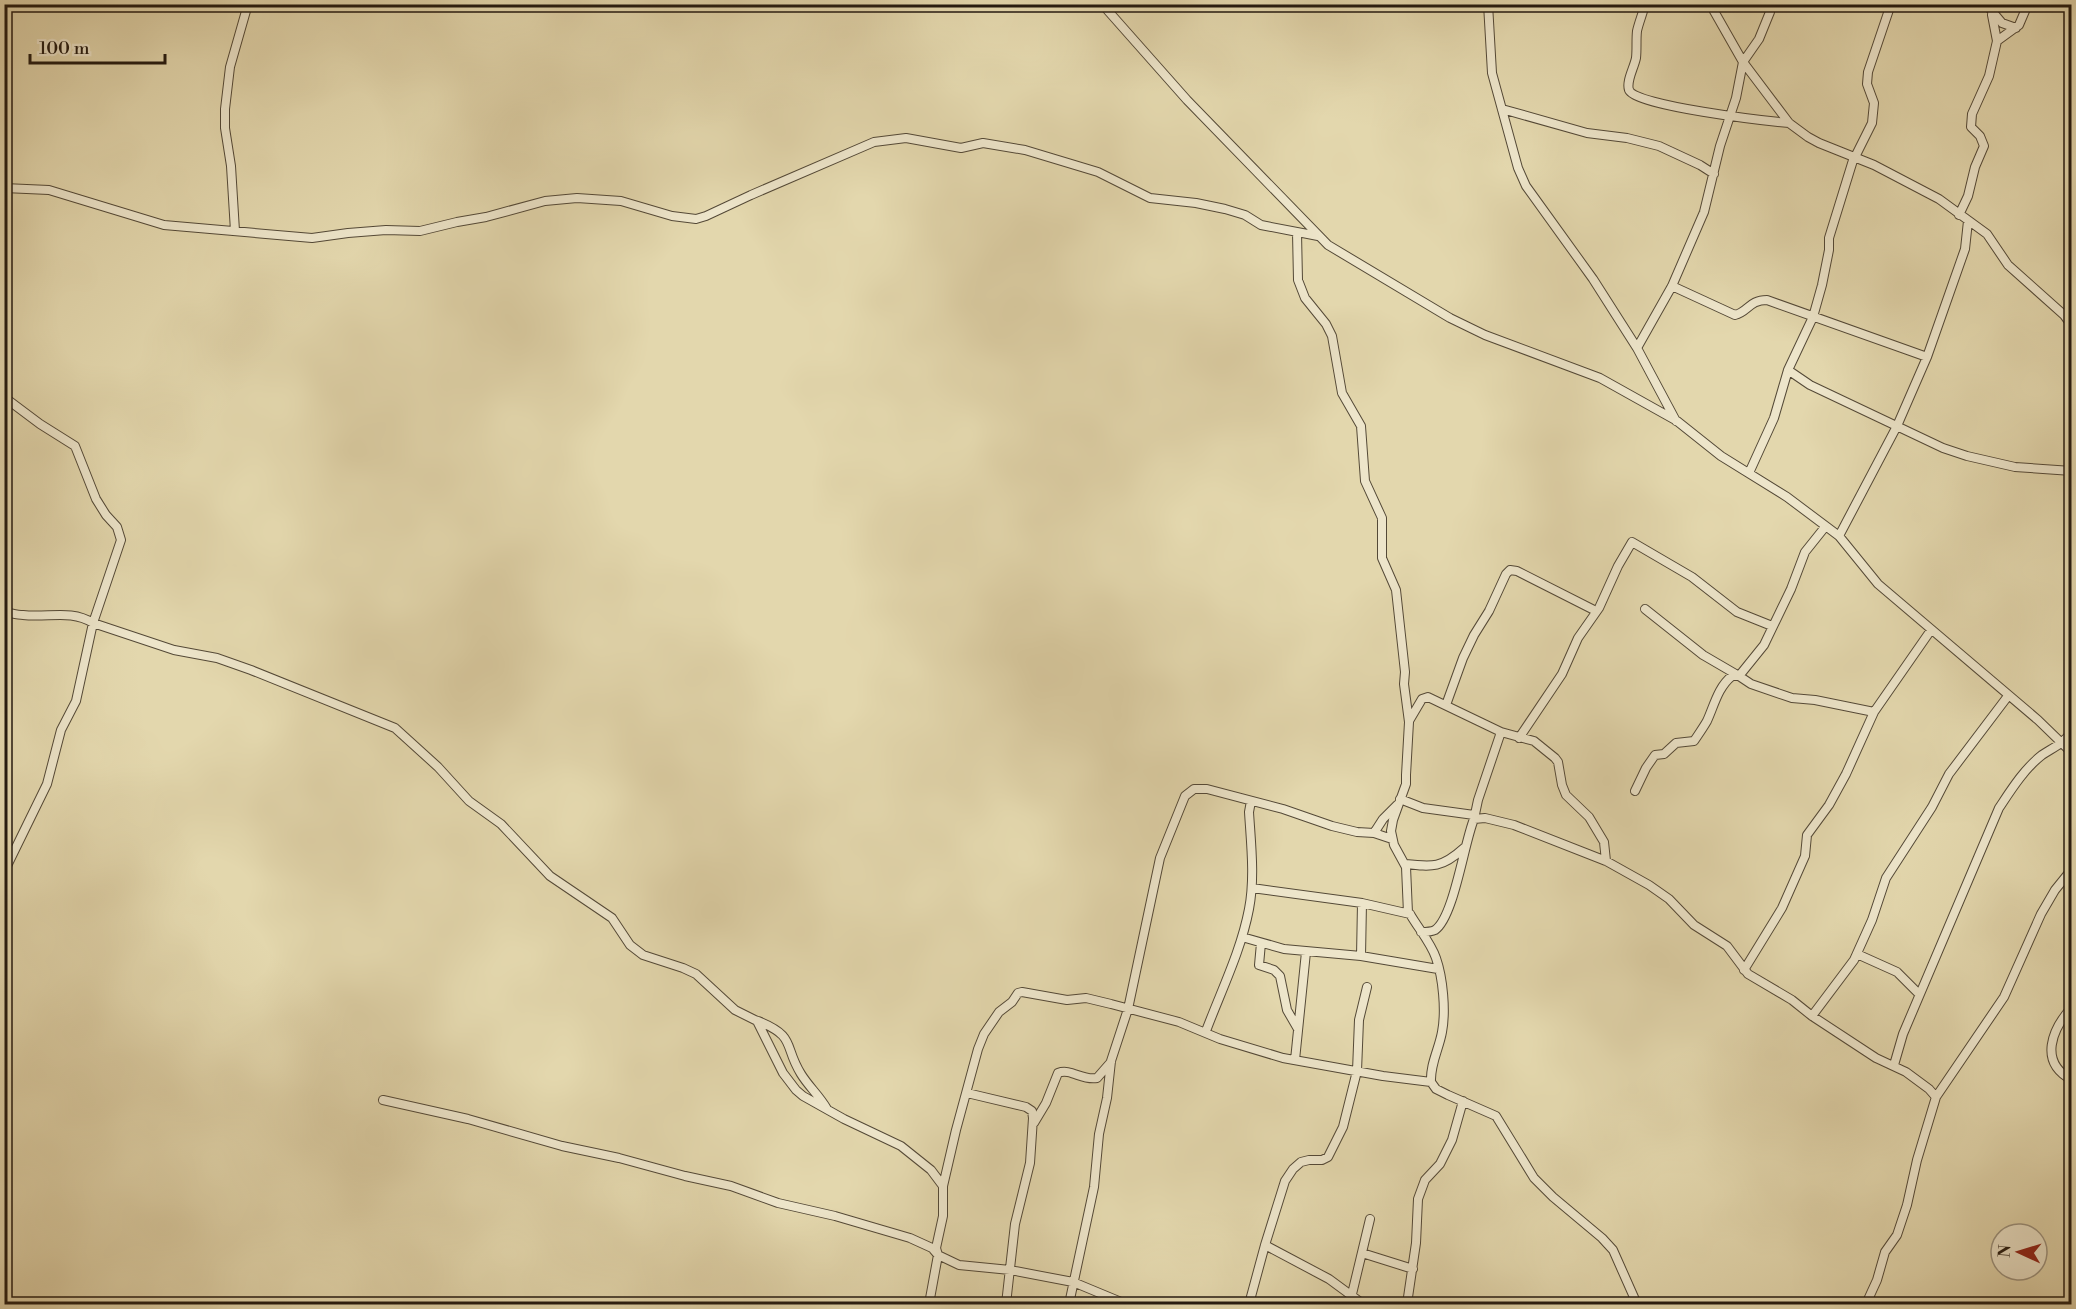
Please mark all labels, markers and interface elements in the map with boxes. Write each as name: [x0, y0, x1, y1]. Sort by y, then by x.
scale bar: [30, 27, 165, 65]
text: 100 m: [39, 37, 90, 60]
north arrow: [1989, 1222, 2049, 1282]
text: N: [1995, 1244, 2015, 1258]

